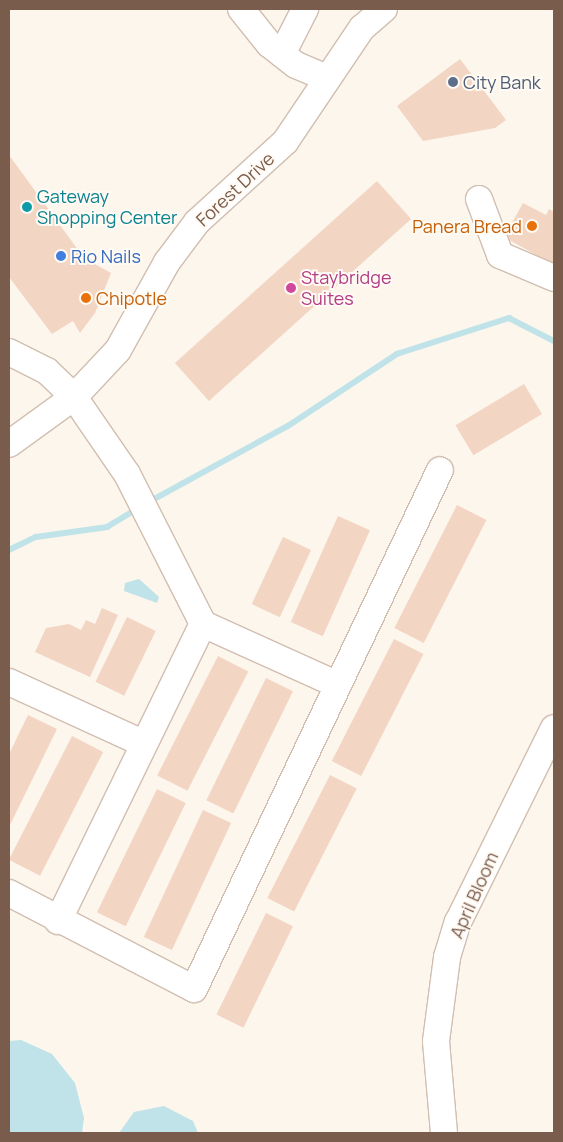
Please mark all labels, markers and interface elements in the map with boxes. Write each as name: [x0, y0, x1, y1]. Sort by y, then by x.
place label: City Bank: [463, 71, 541, 93]
marker: City Bank: [447, 76, 459, 88]
street label: Forest Drive: [192, 147, 278, 231]
place label: Gateway Shopping Center: [37, 186, 178, 228]
marker: Gateway Shopping Center: [21, 201, 33, 213]
place label: Panera Bread: [412, 215, 522, 237]
marker: Panera Bread: [526, 220, 538, 232]
place label: Rio Nails: [71, 245, 141, 267]
marker: Rio Nails: [55, 250, 67, 262]
place label: Staybridge Suites: [301, 267, 391, 310]
marker: Staybridge Suites: [285, 282, 297, 294]
place label: Chipotle: [96, 287, 167, 309]
marker: Chipotle: [80, 292, 92, 304]
street label: April Bloom: [445, 848, 503, 942]

